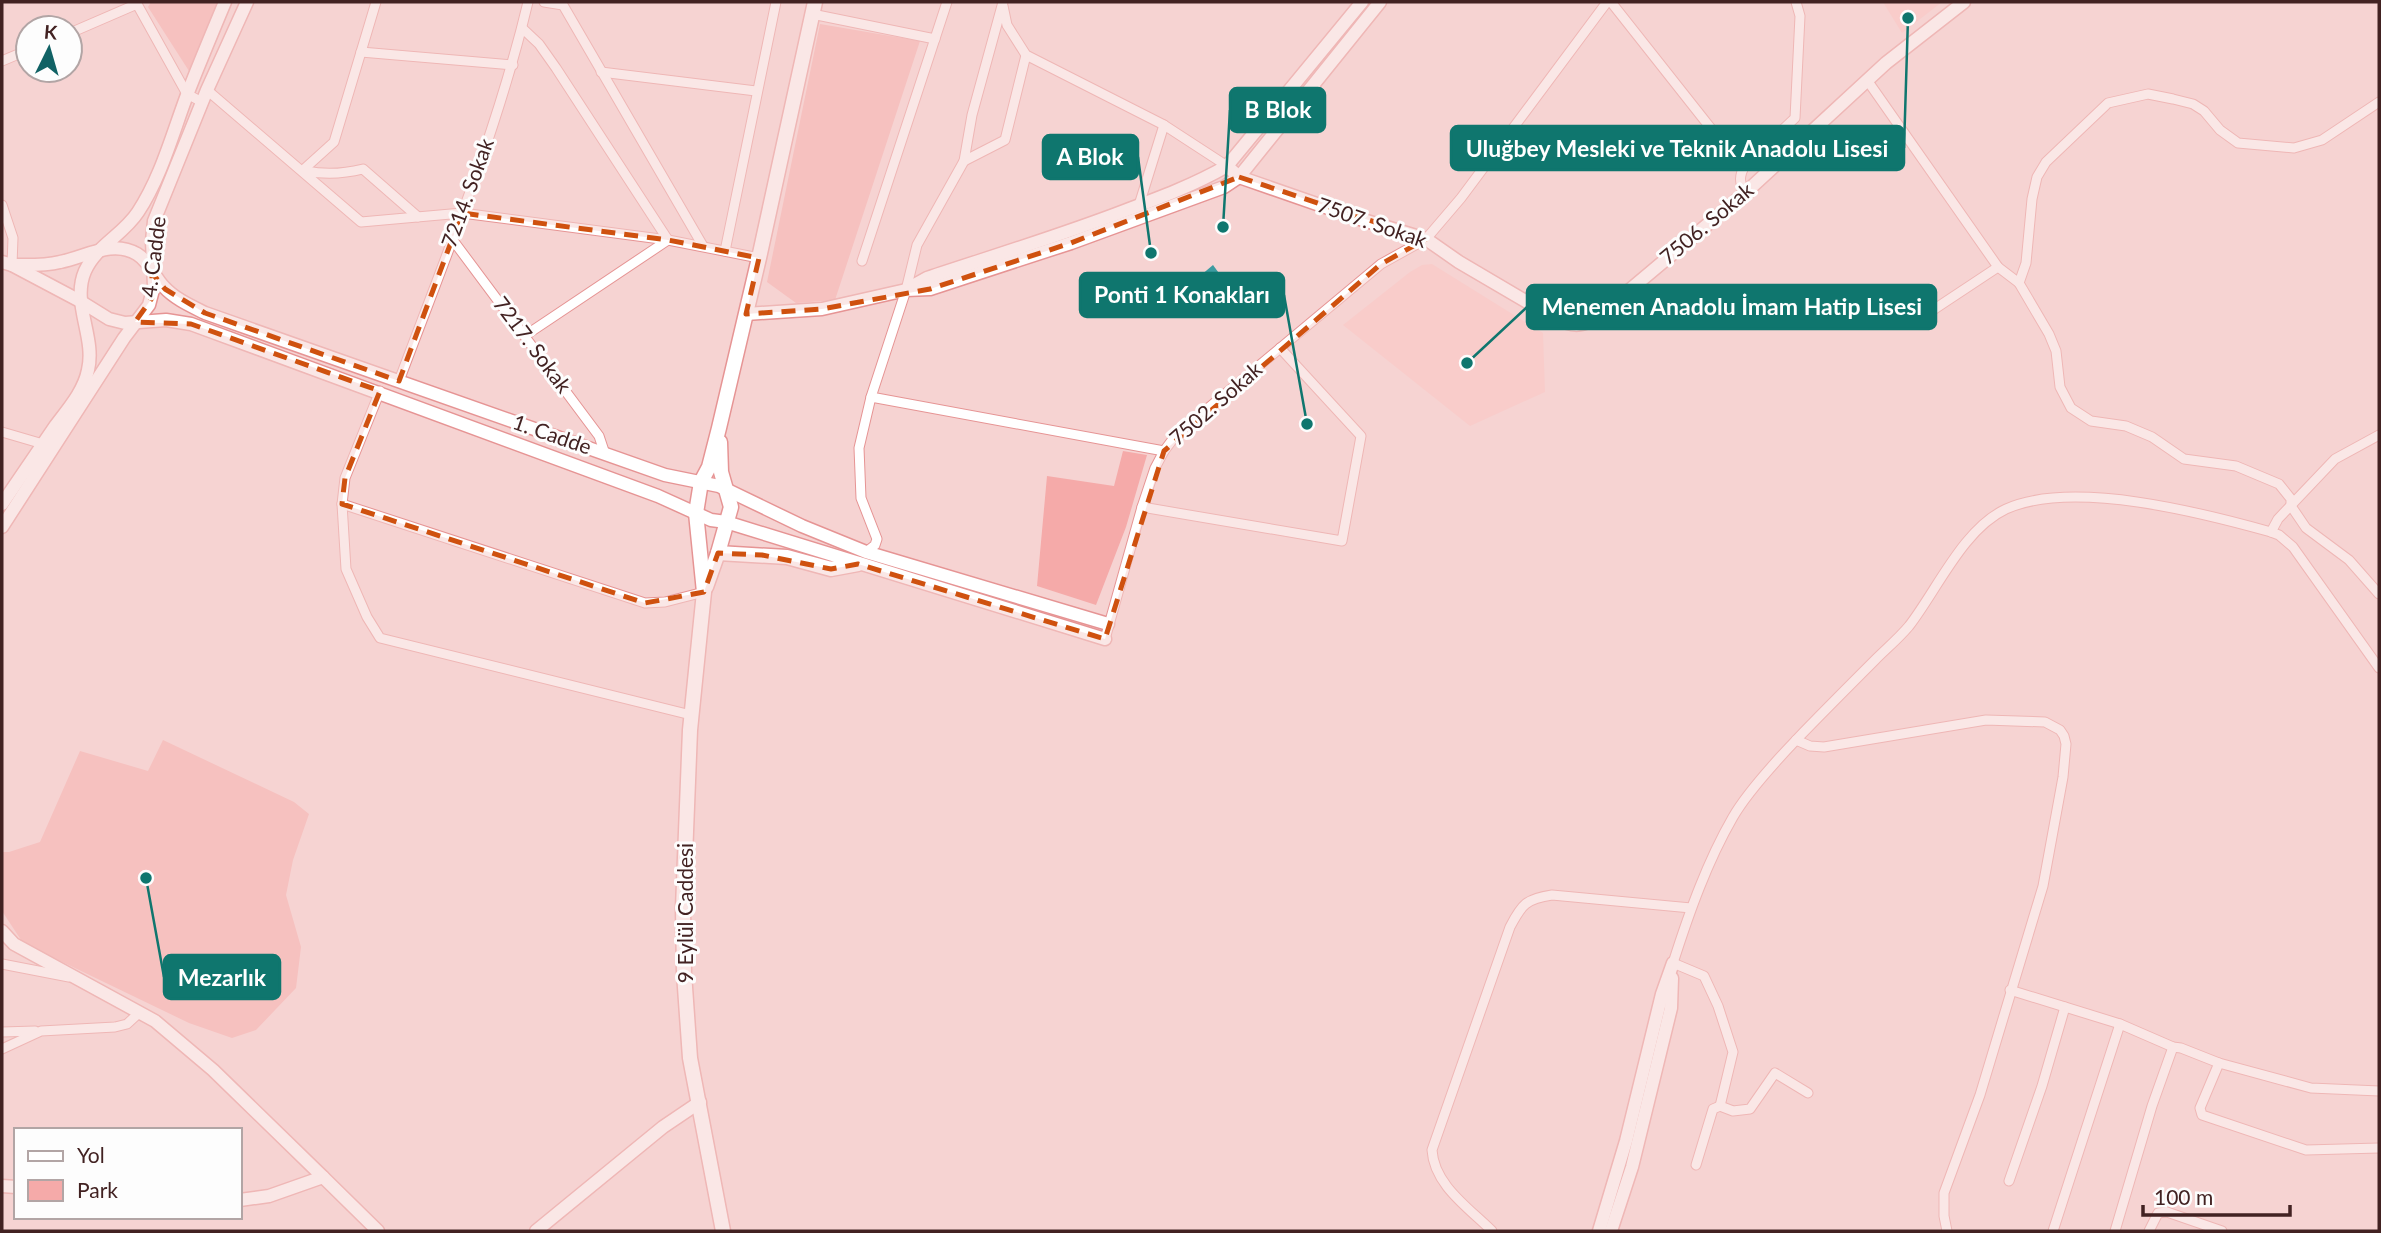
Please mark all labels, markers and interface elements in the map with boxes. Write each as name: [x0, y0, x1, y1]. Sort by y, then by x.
north arrow: [14, 14, 84, 84]
text: K: [43, 20, 59, 44]
callout: B Blok: [1230, 88, 1325, 132]
text: B Blok: [1245, 95, 1312, 123]
callout: Uluğbey Mesleki ve Teknik Anadolu Lisesi: [1451, 126, 1904, 170]
street label: 7214. Sokak: [435, 134, 498, 250]
text: Uluğbey Mesleki ve Teknik Anadolu Lisesi: [1466, 134, 1888, 162]
callout: A Blok: [1043, 135, 1138, 179]
text: A Blok: [1056, 142, 1124, 170]
street label: 7506. Sokak: [1654, 176, 1758, 269]
street label: 7507. Sokak: [1314, 191, 1431, 252]
street label: 4. Cadde: [135, 215, 170, 299]
callout: Ponti 1 Konakları: [1080, 273, 1284, 317]
text: Ponti 1 Konakları: [1094, 280, 1270, 308]
callout: Menemen Anadolu İmam Hatip Lisesi: [1527, 285, 1936, 329]
street label: 7217. Sokak: [489, 291, 578, 397]
text: Menemen Anadolu İmam Hatip Lisesi: [1542, 292, 1922, 320]
street label: 7502. Sokak: [1164, 356, 1267, 450]
street label: 1. Cadde: [510, 408, 595, 459]
street label: 9 Eylül Caddesi: [672, 843, 697, 983]
callout: Mezarlık: [164, 955, 280, 999]
text: Mezarlık: [178, 963, 267, 991]
legend: [14, 1128, 242, 1219]
text: Yol: [77, 1142, 105, 1167]
scale bar: [2143, 1174, 2290, 1218]
text: Park: [77, 1177, 118, 1202]
text: 100 m: [2154, 1184, 2213, 1209]

